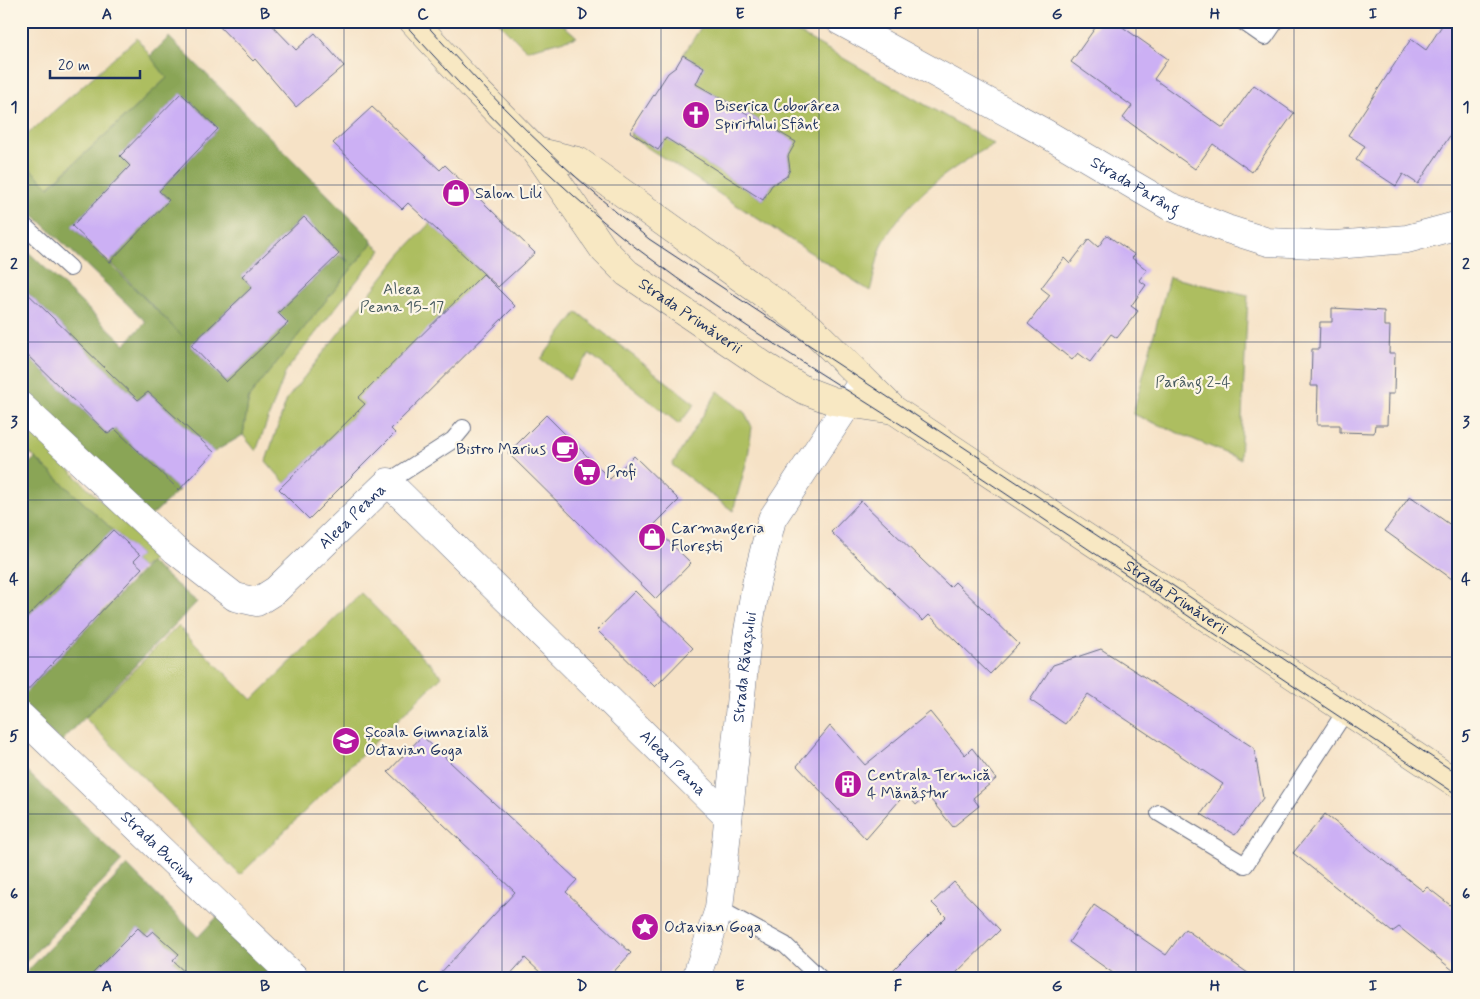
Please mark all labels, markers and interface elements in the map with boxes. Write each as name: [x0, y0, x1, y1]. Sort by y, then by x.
text: A: [102, 4, 112, 25]
text: B: [260, 4, 270, 25]
text: C: [417, 4, 429, 25]
text: D: [576, 4, 588, 25]
text: E: [735, 4, 745, 25]
text: F: [894, 4, 903, 25]
text: G: [1052, 4, 1063, 25]
text: H: [1210, 4, 1221, 25]
text: I: [1369, 4, 1378, 25]
scale bar: [50, 48, 140, 80]
text: 20 m: [58, 56, 90, 76]
place label: Biserica Coborârea Spiritului Sfânt: [715, 96, 840, 135]
text: 1: [10, 97, 18, 118]
text: 1: [1462, 97, 1470, 118]
church icon: Biserica Coborârea Spiritului Sfânt: [681, 100, 711, 130]
street label: Strada Parâng: [1087, 152, 1182, 220]
shop icon: Salon Lili: [441, 178, 471, 208]
place label: Salon Lili: [475, 183, 542, 204]
text: 2: [10, 254, 18, 275]
text: 2: [1462, 254, 1470, 275]
street label: Strada Primăverii: [634, 273, 746, 358]
park label: Aleea Peana 15-17: [360, 279, 444, 318]
park label: Parâng 2-4: [1155, 372, 1231, 394]
text: 3: [10, 412, 18, 433]
text: 3: [1462, 412, 1470, 433]
cafe icon: Bistro Marius: [550, 434, 580, 464]
place label: Bistro Marius: [456, 439, 546, 460]
supermarket icon: Profi: [572, 457, 602, 487]
place label: Profi: [606, 462, 636, 483]
street label: Aleea Peana: [314, 479, 390, 554]
place label: Carmangeria Florești: [671, 518, 764, 557]
shop icon: Carmangeria Florești: [637, 522, 667, 552]
street label: Strada Primăverii: [1120, 555, 1232, 639]
text: 4: [9, 569, 19, 590]
text: 4: [1461, 569, 1471, 590]
street label: Strada Răvașului: [728, 610, 762, 723]
place label: Școala Gimnazială Octavian Goga: [365, 722, 489, 761]
street label: Aleea Peana: [635, 725, 711, 801]
text: 5: [9, 726, 19, 747]
school or university icon: Școala Gimnazială Octavian Goga: [331, 726, 361, 756]
text: 5: [1461, 726, 1471, 747]
place label: Centrala Termică 4 Mănăștur: [867, 765, 991, 804]
building icon: Centrala Termică 4 Mănăștur: [833, 769, 863, 799]
street label: Strada Bucium: [116, 806, 201, 888]
text: 6: [10, 884, 18, 905]
text: 6: [1462, 884, 1470, 905]
place icon: Octavian Goga: [630, 912, 660, 942]
place label: Octavian Goga: [664, 917, 762, 938]
text: A: [102, 976, 112, 997]
text: B: [260, 976, 270, 997]
text: C: [417, 976, 429, 997]
text: D: [576, 976, 588, 997]
text: E: [735, 976, 745, 997]
text: F: [894, 976, 903, 997]
text: G: [1052, 976, 1063, 997]
text: H: [1210, 976, 1221, 997]
text: I: [1369, 976, 1378, 997]

